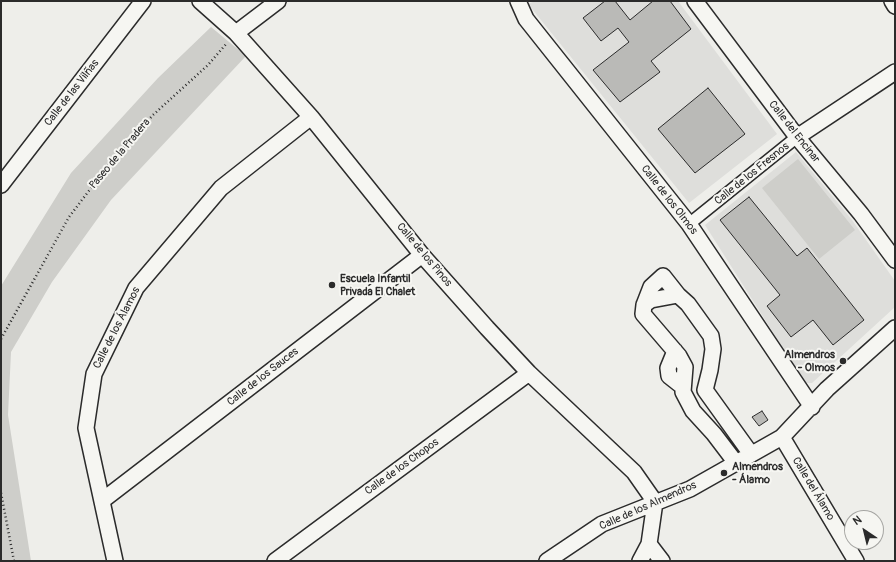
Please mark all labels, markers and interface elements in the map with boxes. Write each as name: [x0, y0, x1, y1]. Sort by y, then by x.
street label: Calle de las Vilñas: [42, 57, 102, 129]
street label: Calle del Encinar: [766, 98, 822, 166]
street label: Paseo de la Pradera: [87, 116, 153, 192]
street label: Calle de los Fresnos: [712, 140, 792, 208]
street label: Calle de los Olmos: [638, 163, 700, 237]
street label: Calle de los Pinos: [393, 220, 455, 290]
place label: Escuela Infantil Privada El Chalet: [340, 272, 415, 298]
marker: Escuela Infantil Privada El Chalet: [327, 280, 337, 290]
street label: Calle de los Álamos: [91, 285, 143, 371]
street label: Calle de los Sauces: [225, 345, 301, 409]
place label: Almendros - Olmos: [784, 348, 835, 374]
marker: Almendros - Olmos: [838, 356, 848, 366]
street label: Calle de los Chopos: [362, 436, 442, 498]
street label: Calle del Álamo: [789, 455, 837, 523]
place label: Almendros - Álamo: [732, 460, 783, 486]
marker: Almendros - Álamo: [719, 468, 729, 478]
street label: Calle de los Almendros: [597, 479, 699, 533]
north arrow: [844, 510, 884, 550]
text: N: [851, 513, 864, 528]

